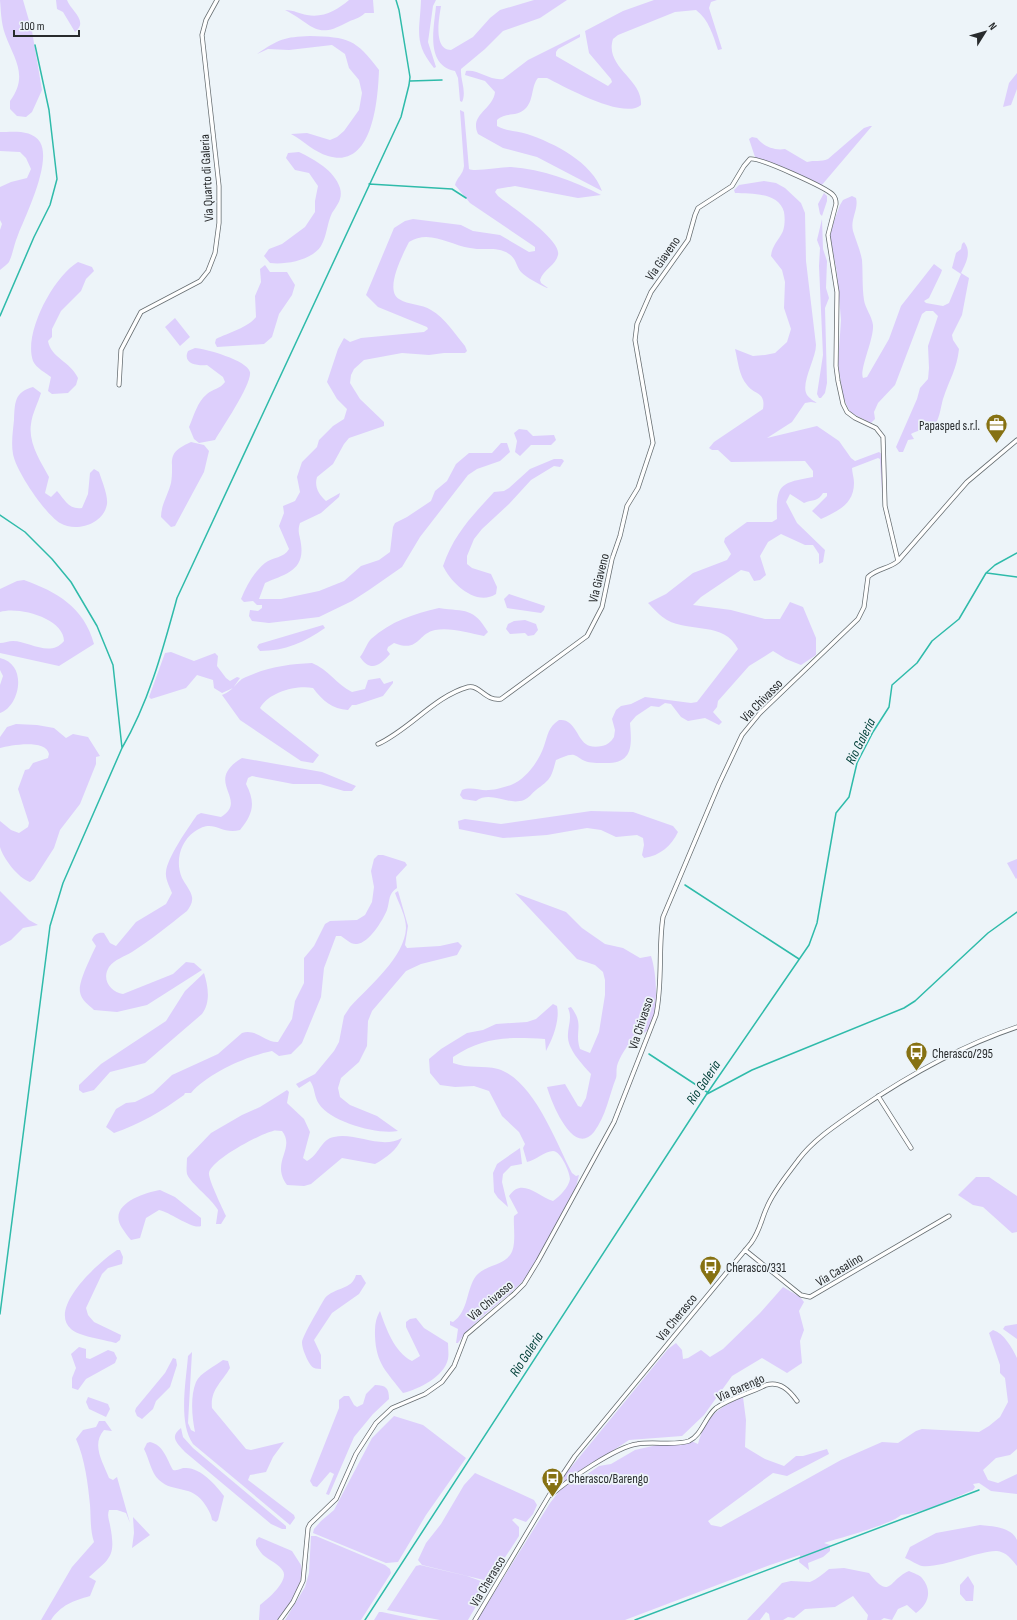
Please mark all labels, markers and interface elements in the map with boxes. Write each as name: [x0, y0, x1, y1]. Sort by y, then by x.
scale bar: [14, 12, 79, 38]
north arrow: [965, 12, 1005, 52]
text: 100 m: [20, 19, 45, 34]
text: N: [986, 20, 1000, 33]
street label: Via Quarto di Galeria: [197, 134, 217, 222]
street label: Via Giaveno: [642, 233, 684, 284]
office icon: Papasped s.r.l.: [983, 412, 1009, 445]
place label: Papasped s.r.l.: [919, 418, 980, 434]
street label: Via Giaveno: [585, 552, 613, 605]
street label: Via Chivasso: [737, 676, 786, 726]
water label: Rio Galeria: [842, 715, 879, 767]
street label: Via Chivasso: [625, 995, 657, 1051]
bus stop icon: Cherasco/295: [904, 1040, 930, 1073]
place label: Cherasco/295: [932, 1046, 993, 1062]
water label: Rio Galeria: [683, 1057, 724, 1108]
street label: Via Casalino: [813, 1250, 866, 1290]
bus stop icon: Cherasco/331: [697, 1254, 723, 1287]
place label: Cherasco/331: [726, 1260, 787, 1276]
street label: Via Chivasso: [465, 1277, 516, 1324]
street label: Via Cherasco: [653, 1291, 701, 1344]
water label: Rio Galeria: [506, 1329, 547, 1380]
street label: Via Barengo: [714, 1370, 767, 1406]
bus stop icon: Cherasco/Barengo: [539, 1465, 565, 1498]
place label: Cherasco/Barengo: [568, 1471, 648, 1487]
street label: Via Cherasco: [467, 1553, 509, 1610]

